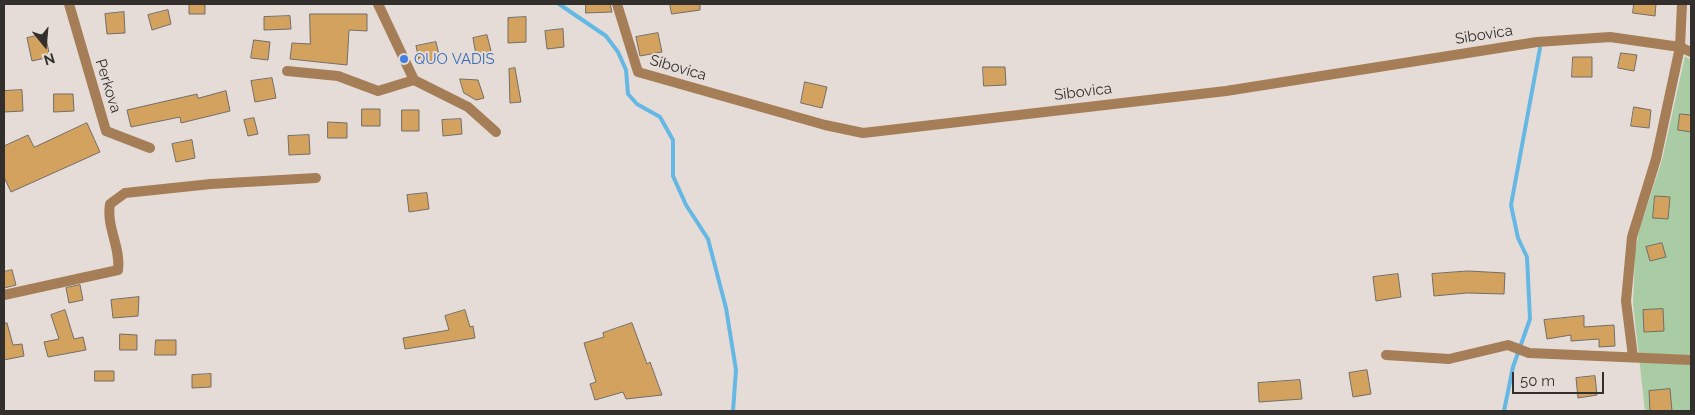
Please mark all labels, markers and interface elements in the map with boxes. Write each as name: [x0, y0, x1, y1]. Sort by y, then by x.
north arrow: [20, 20, 70, 70]
street label: Sibovica: [1454, 22, 1514, 48]
text: N: [42, 50, 57, 69]
place label: QUO VADIS: [414, 50, 495, 68]
street label: Sibovica: [648, 51, 708, 85]
marker: QUO VADIS: [398, 53, 410, 65]
street label: Perkova: [91, 57, 125, 115]
street label: Sibovica: [1053, 80, 1113, 104]
scale bar: [1515, 362, 1608, 394]
text: 50 m: [1520, 372, 1555, 390]

